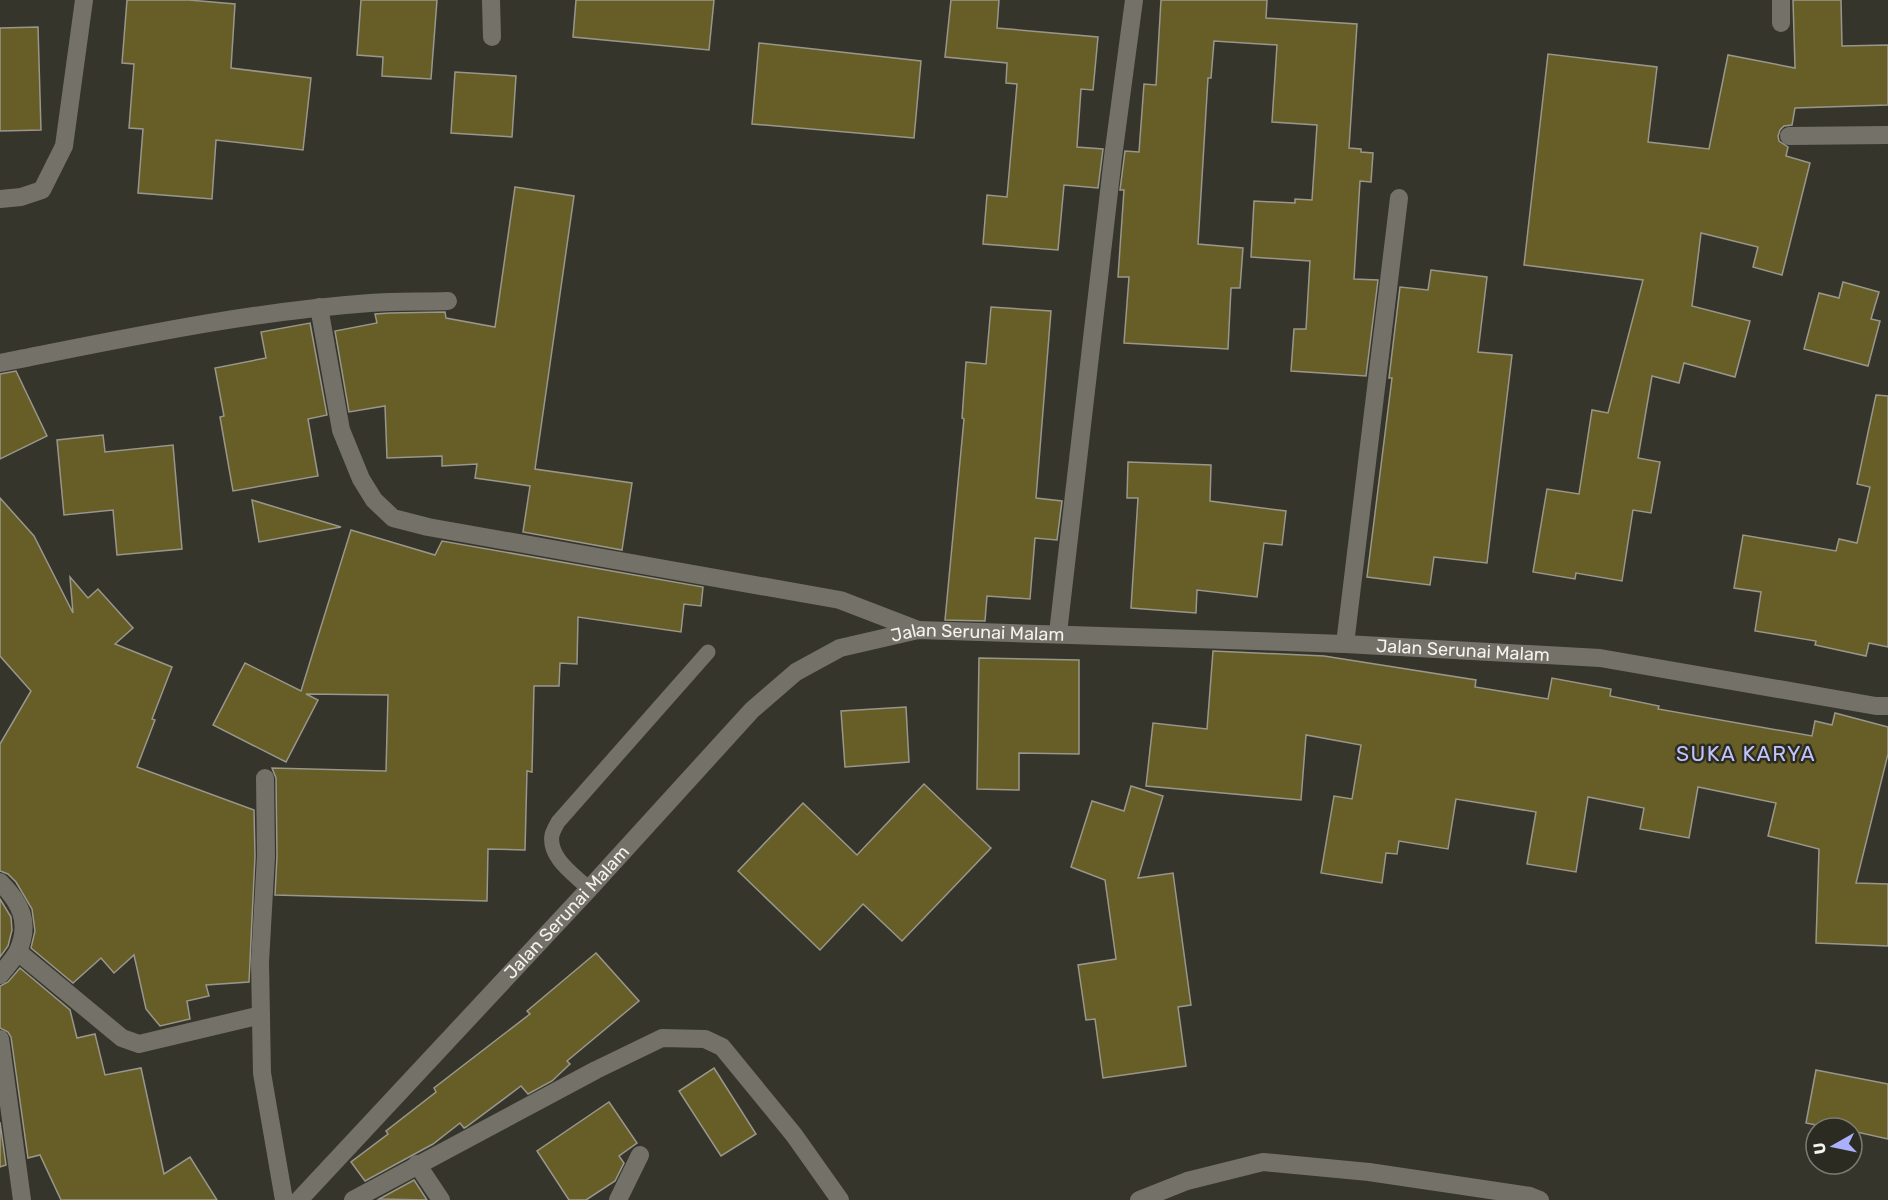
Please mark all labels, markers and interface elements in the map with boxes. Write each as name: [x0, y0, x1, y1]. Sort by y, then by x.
street label: Jalan Serunai Malam: [889, 619, 1065, 647]
street label: Jalan Serunai Malam: [1375, 635, 1550, 666]
district label: SUKA KARYA: [1676, 741, 1816, 766]
street label: Jalan Serunai Malam: [500, 841, 634, 984]
north arrow: [1804, 1116, 1864, 1176]
text: U: [1809, 1141, 1830, 1155]

